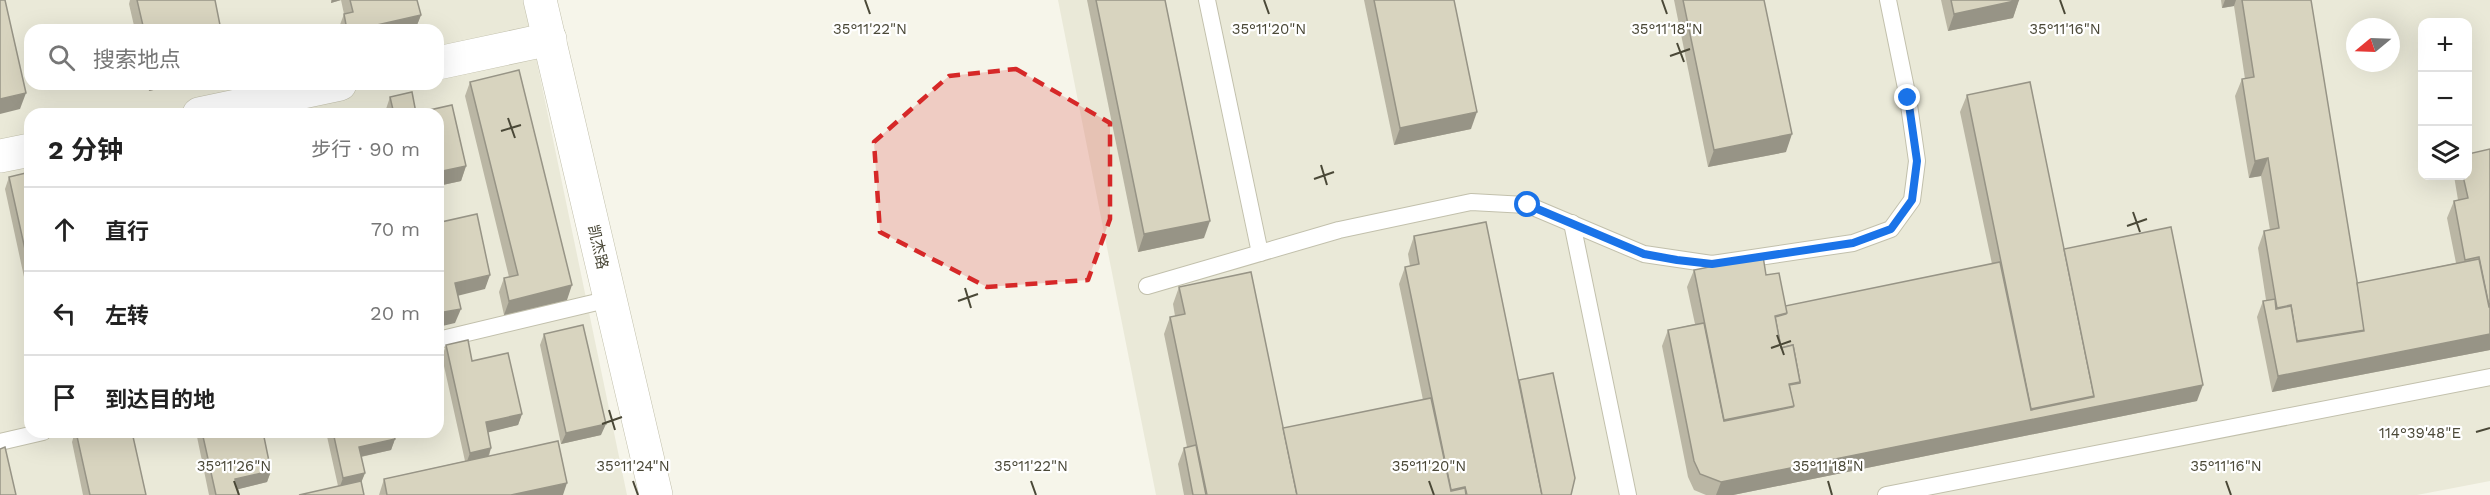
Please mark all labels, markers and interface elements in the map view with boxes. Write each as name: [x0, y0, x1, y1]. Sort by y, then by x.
north arrow: [2346, 18, 2400, 72]
map controls: [2418, 18, 2472, 180]
button: +: [2418, 18, 2472, 72]
text: 35°11'22"N: [833, 20, 907, 38]
text: 35°11'20"N: [1232, 20, 1306, 38]
text: 35°11'18"N: [1631, 20, 1703, 38]
text: 35°11'16"N: [2029, 20, 2101, 38]
search box: [24, 24, 444, 90]
icon: search: [45, 41, 78, 74]
text: 搜索地点: [93, 47, 181, 72]
button: −: [2418, 72, 2472, 126]
route end: [1894, 84, 1920, 110]
button: layers: [2418, 126, 2472, 180]
text: 2 分钟: [48, 135, 123, 165]
text: 步行 · 90 m: [311, 137, 420, 161]
route start: [1514, 191, 1540, 217]
icon: ahead: [48, 213, 81, 246]
text: 70 m: [371, 217, 420, 241]
text: 直行: [105, 219, 149, 244]
street label: 凯杰路: [584, 223, 612, 271]
icon: left: [48, 297, 81, 330]
text: 20 m: [370, 301, 420, 325]
text: 左转: [105, 303, 149, 328]
icon: arrive: [48, 381, 81, 414]
text: 到达目的地: [105, 387, 215, 412]
text: 114°39'48"E: [2379, 424, 2461, 442]
text: 35°11'26"N: [197, 457, 271, 475]
text: 35°11'24"N: [596, 457, 670, 475]
text: 35°11'22"N: [994, 457, 1068, 475]
text: 35°11'20"N: [1392, 457, 1466, 475]
text: 35°11'18"N: [1792, 457, 1864, 475]
text: 35°11'16"N: [2190, 457, 2262, 475]

